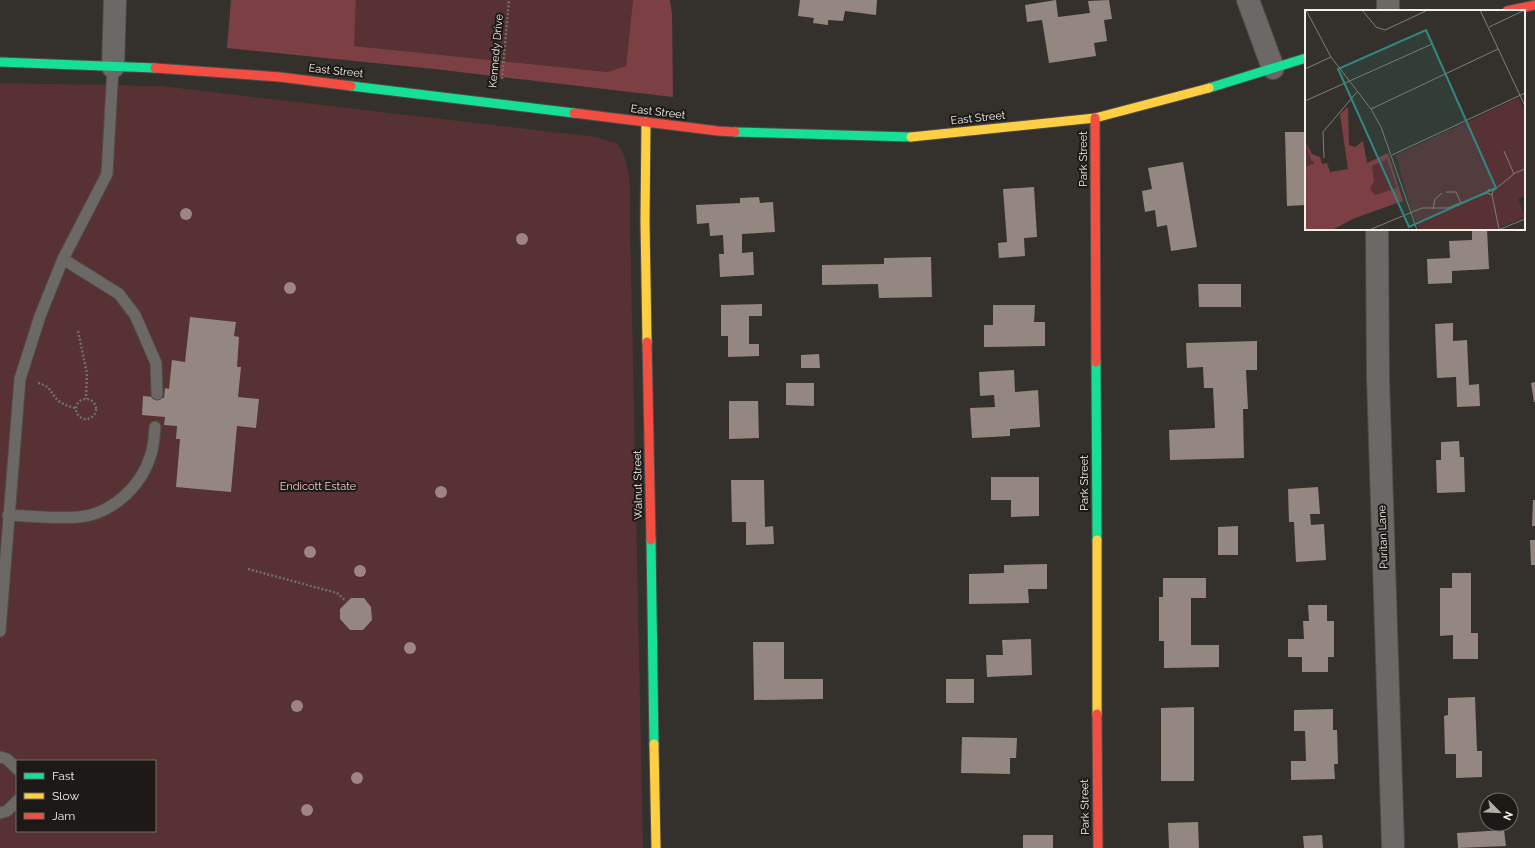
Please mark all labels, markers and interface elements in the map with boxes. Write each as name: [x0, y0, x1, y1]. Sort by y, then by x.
inset map: [1305, 10, 1525, 230]
street label: Kennedy Drive: [486, 13, 506, 88]
street label: East Street: [308, 62, 364, 80]
street label: East Street: [630, 102, 686, 122]
street label: East Street: [950, 109, 1006, 127]
street label: Park Street: [1077, 131, 1090, 187]
street label: Walnut Street: [631, 450, 645, 520]
street label: Park Street: [1078, 455, 1091, 511]
park label: Endicott Estate: [280, 480, 357, 493]
street label: Puritan Lane: [1375, 504, 1391, 569]
legend: [16, 760, 156, 832]
text: Fast: [52, 769, 75, 783]
street label: Park Street: [1078, 779, 1092, 835]
text: Slow: [52, 789, 79, 803]
north arrow: [1479, 792, 1519, 832]
text: Jam: [52, 809, 75, 823]
text: N: [1500, 809, 1515, 822]

